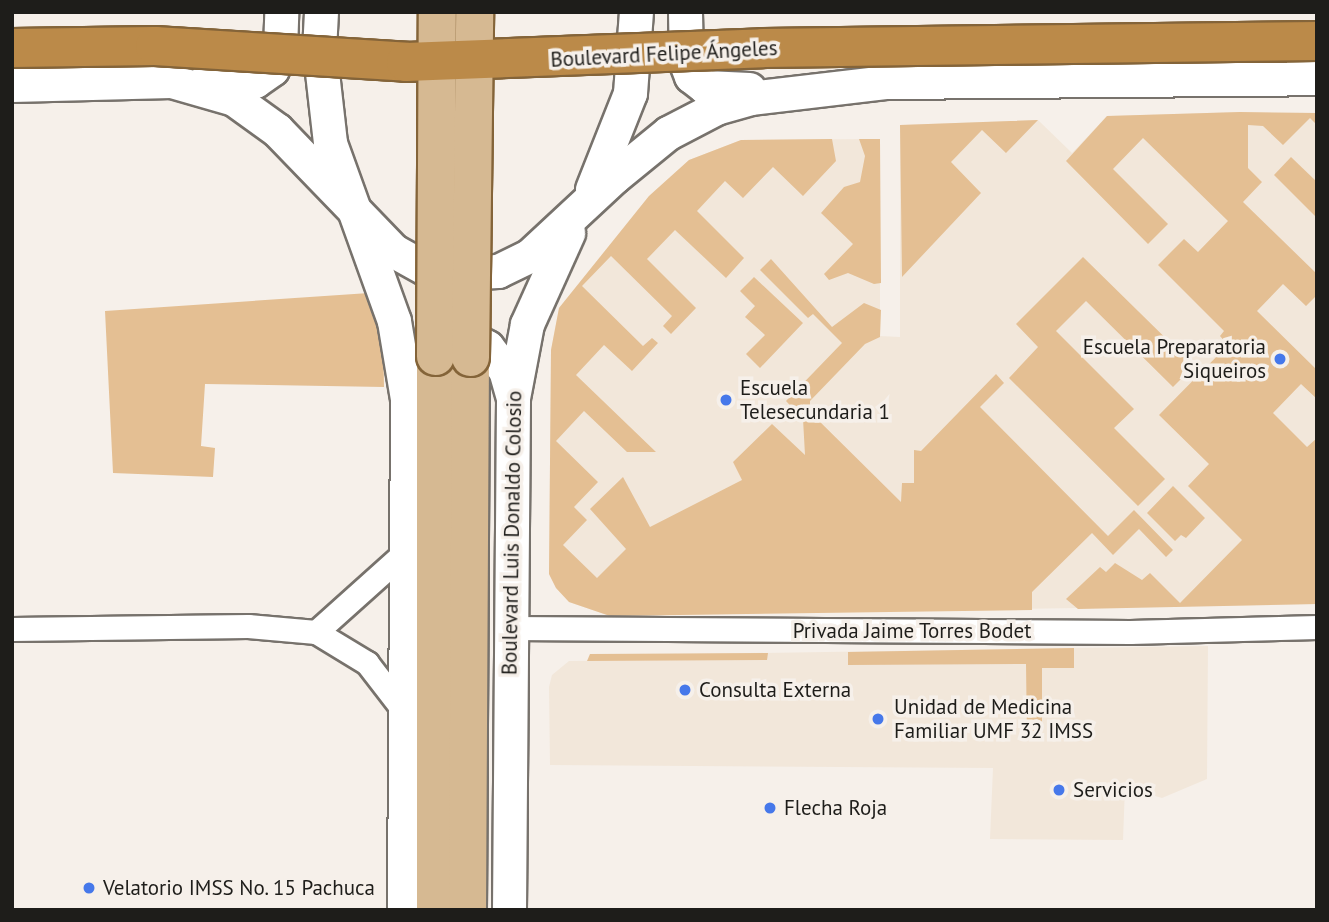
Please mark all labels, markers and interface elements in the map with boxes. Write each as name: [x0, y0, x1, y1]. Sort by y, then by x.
street label: Boulevard Felipe Ángeles: [549, 35, 779, 73]
place label: Escuela Preparatoria Siqueiros: [1083, 334, 1266, 384]
marker: Escuela Preparatoria Siqueiros: [1272, 351, 1288, 367]
place label: Escuela Telesecundaria 1: [740, 375, 890, 425]
street label: Boulevard Luis Donaldo Colosio: [497, 391, 527, 675]
marker: Escuela Telesecundaria 1: [718, 392, 734, 408]
street label: Privada Jaime Torres Bodet: [792, 618, 1032, 644]
place label: Consulta Externa: [699, 677, 851, 703]
marker: Consulta Externa: [677, 682, 693, 698]
place label: Unidad de Medicina Familiar UMF 32 IMSS: [894, 694, 1093, 744]
marker: Unidad de Medicina Familiar UMF 32 IMSS: [868, 709, 888, 729]
place label: Servicios: [1073, 777, 1153, 803]
marker: Servicios: [1051, 782, 1067, 798]
place label: Flecha Roja: [784, 795, 887, 821]
marker: Flecha Roja: [762, 800, 778, 816]
place label: Velatorio IMSS No. 15 Pachuca: [103, 875, 377, 901]
marker: Velatorio IMSS No. 15 Pachuca: [81, 880, 97, 896]

